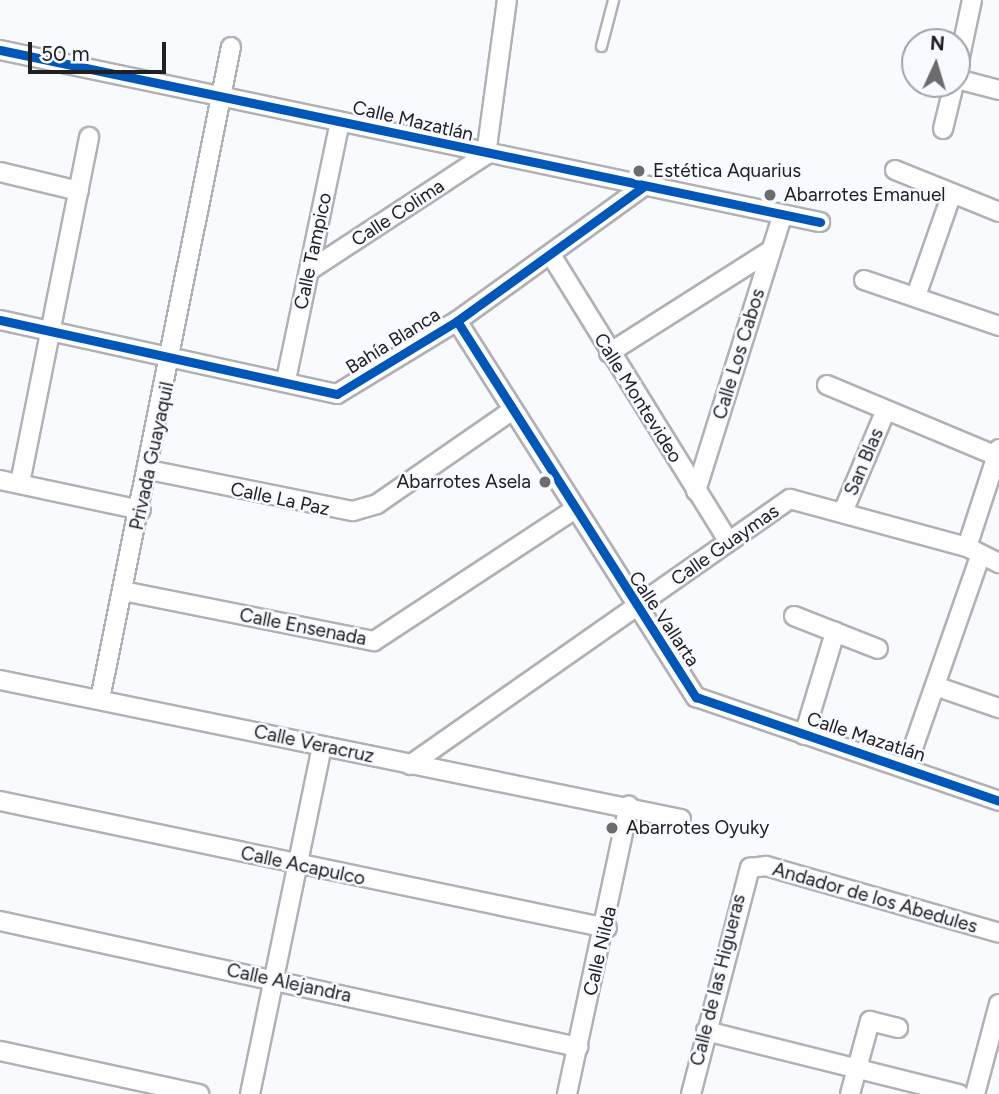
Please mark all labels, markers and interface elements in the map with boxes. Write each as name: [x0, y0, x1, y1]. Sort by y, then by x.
scale bar: [32, 28, 170, 72]
north arrow: [901, 28, 971, 98]
text: N: [929, 32, 945, 56]
text: 50 m: [41, 41, 90, 66]
street label: Calle Mazatlán: [350, 96, 476, 146]
place label: Estética Aquarius: [653, 160, 801, 182]
marker: Estética Aquarius: [631, 163, 647, 179]
street label: Calle Colima: [347, 175, 449, 251]
place label: Abarrotes Emanuel: [784, 184, 945, 206]
marker: Abarrotes Emanuel: [762, 187, 778, 203]
street label: Calle Tampico: [289, 190, 337, 312]
street label: Calle Los Cabos: [708, 286, 770, 422]
street label: Bahía Blanca: [342, 303, 444, 379]
street label: Calle Montevideo: [589, 329, 687, 467]
street label: Privada Guayaquil: [125, 380, 179, 532]
street label: San Blas: [840, 425, 888, 499]
place label: Abarrotes Asela: [396, 471, 531, 493]
marker: Abarrotes Asela: [537, 474, 553, 490]
street label: Calle La Paz: [228, 477, 332, 521]
street label: Calle Guaymas: [667, 499, 783, 591]
street label: Calle Vallarta: [624, 567, 704, 671]
street label: Calle Ensenada: [238, 604, 368, 650]
street label: Calle Mazatlán: [804, 707, 928, 767]
street label: Calle Veracruz: [252, 720, 376, 768]
place label: Abarrotes Oyuky: [626, 817, 769, 839]
marker: Abarrotes Oyuky: [604, 820, 620, 836]
street label: Calle Acapulco: [239, 842, 367, 890]
street label: Andador de los Abedules: [770, 858, 980, 938]
street label: Calle de las Higueras: [686, 892, 750, 1068]
street label: Calle Nilda: [579, 904, 621, 998]
street label: Calle Alejandra: [225, 959, 353, 1007]

